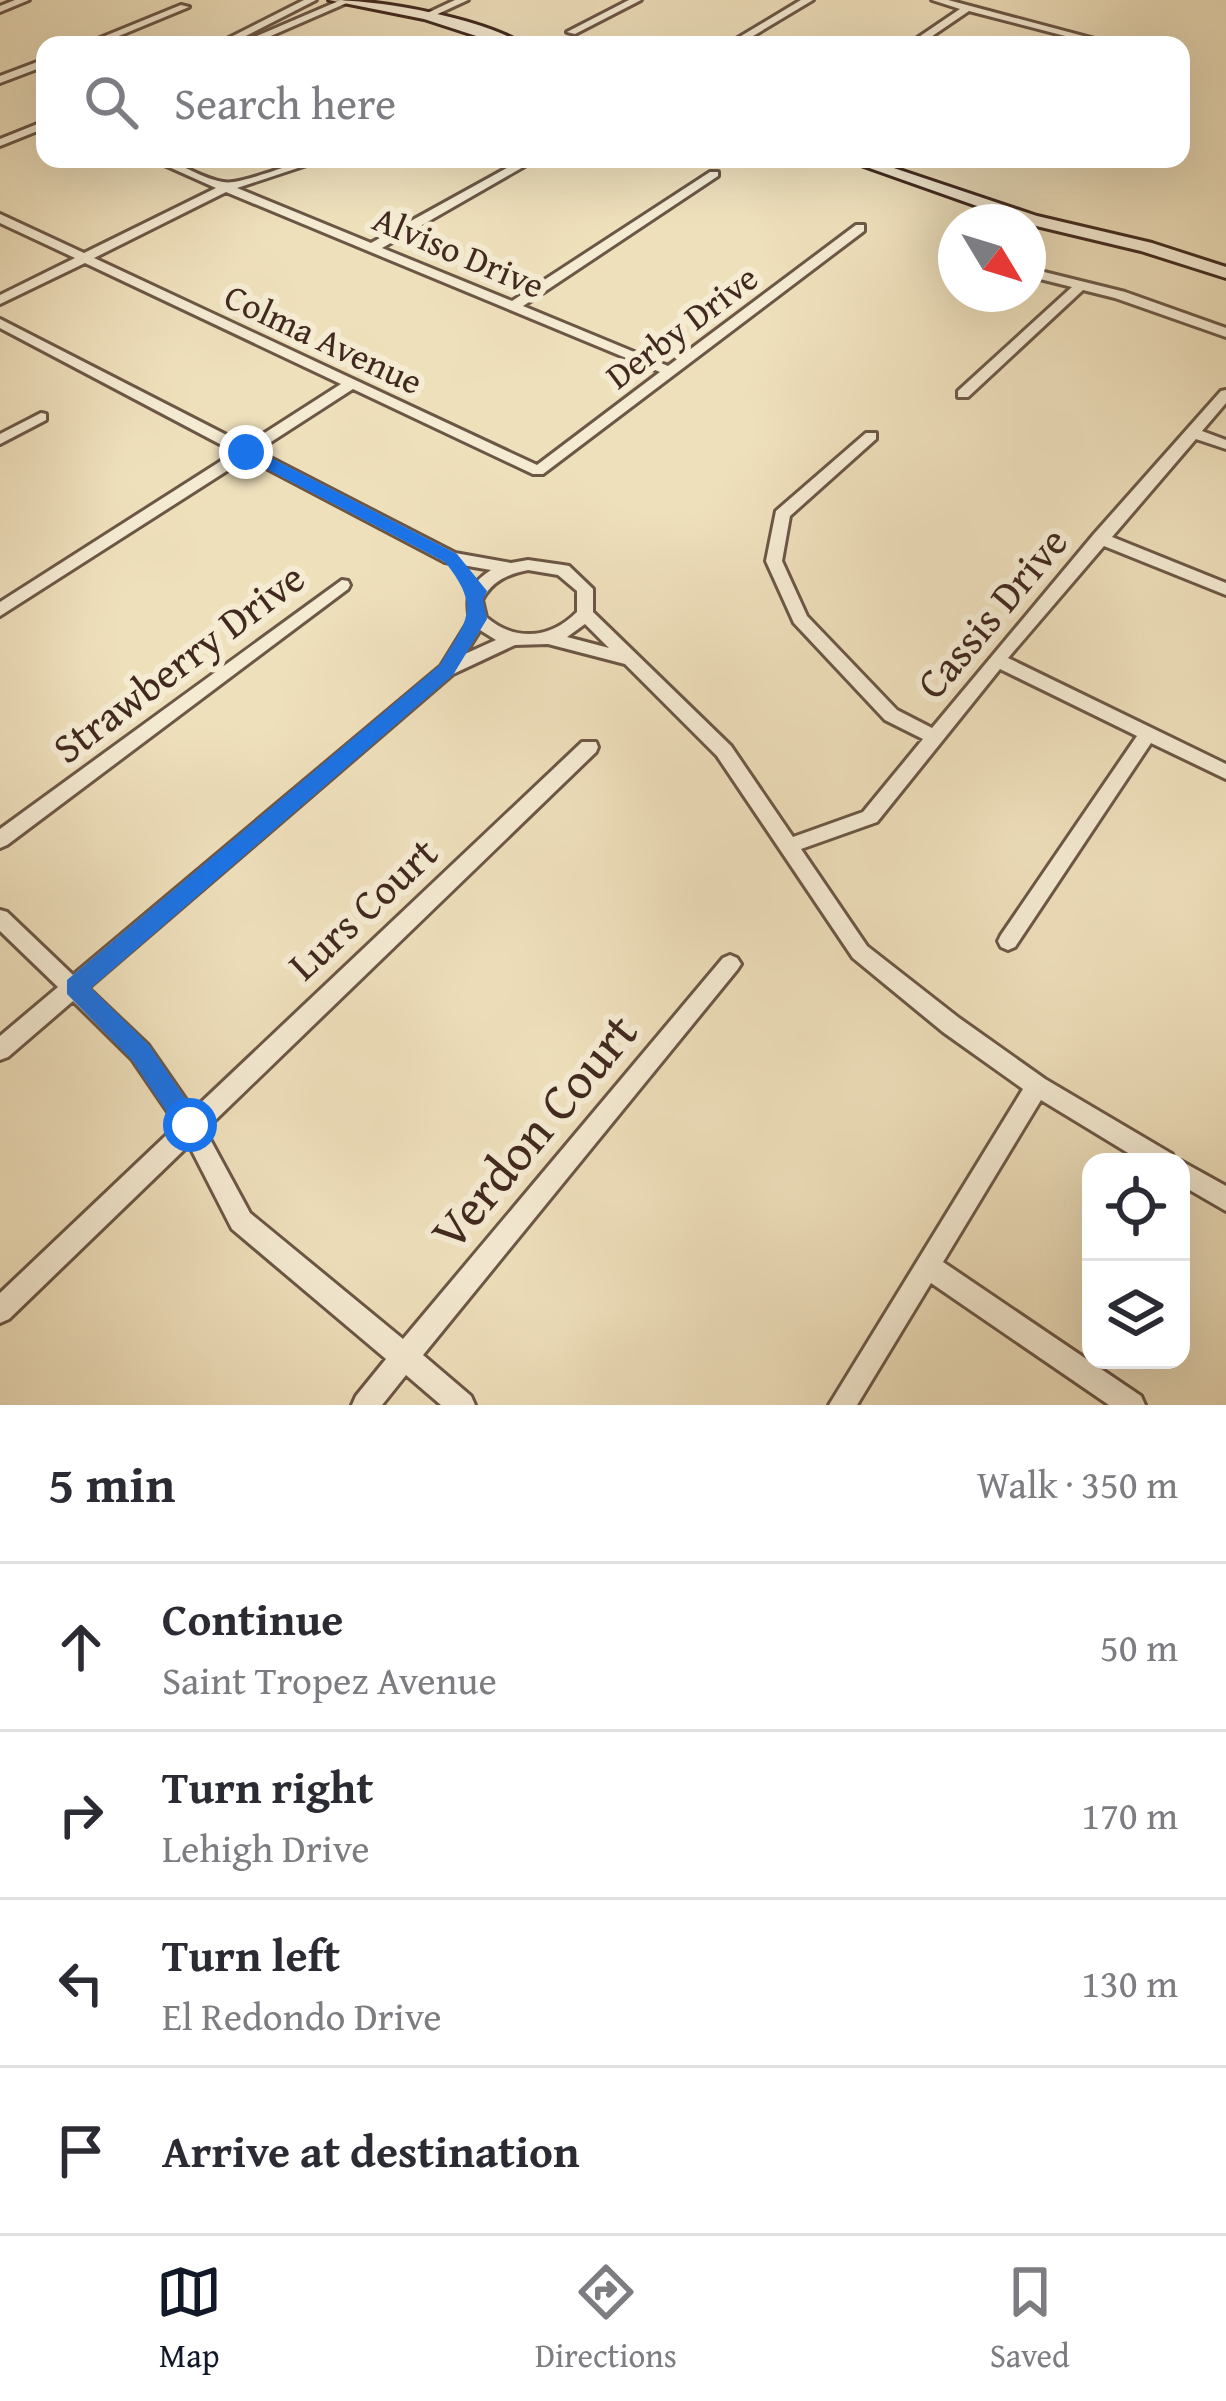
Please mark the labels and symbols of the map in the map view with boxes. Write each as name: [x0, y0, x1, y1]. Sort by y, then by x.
street label: Alviso Drive: [365, 191, 553, 311]
north arrow: [938, 204, 1046, 312]
street label: Derby Drive: [594, 251, 768, 401]
street label: Colma Avenue: [216, 269, 432, 407]
route end: [219, 425, 273, 479]
street label: Cassis Drive: [901, 513, 1081, 711]
street label: Strawberry Drive: [39, 547, 317, 777]
street label: Lurs Court: [273, 822, 451, 994]
street label: Verdon Court: [412, 996, 654, 1266]
route start: [163, 1098, 217, 1152]

